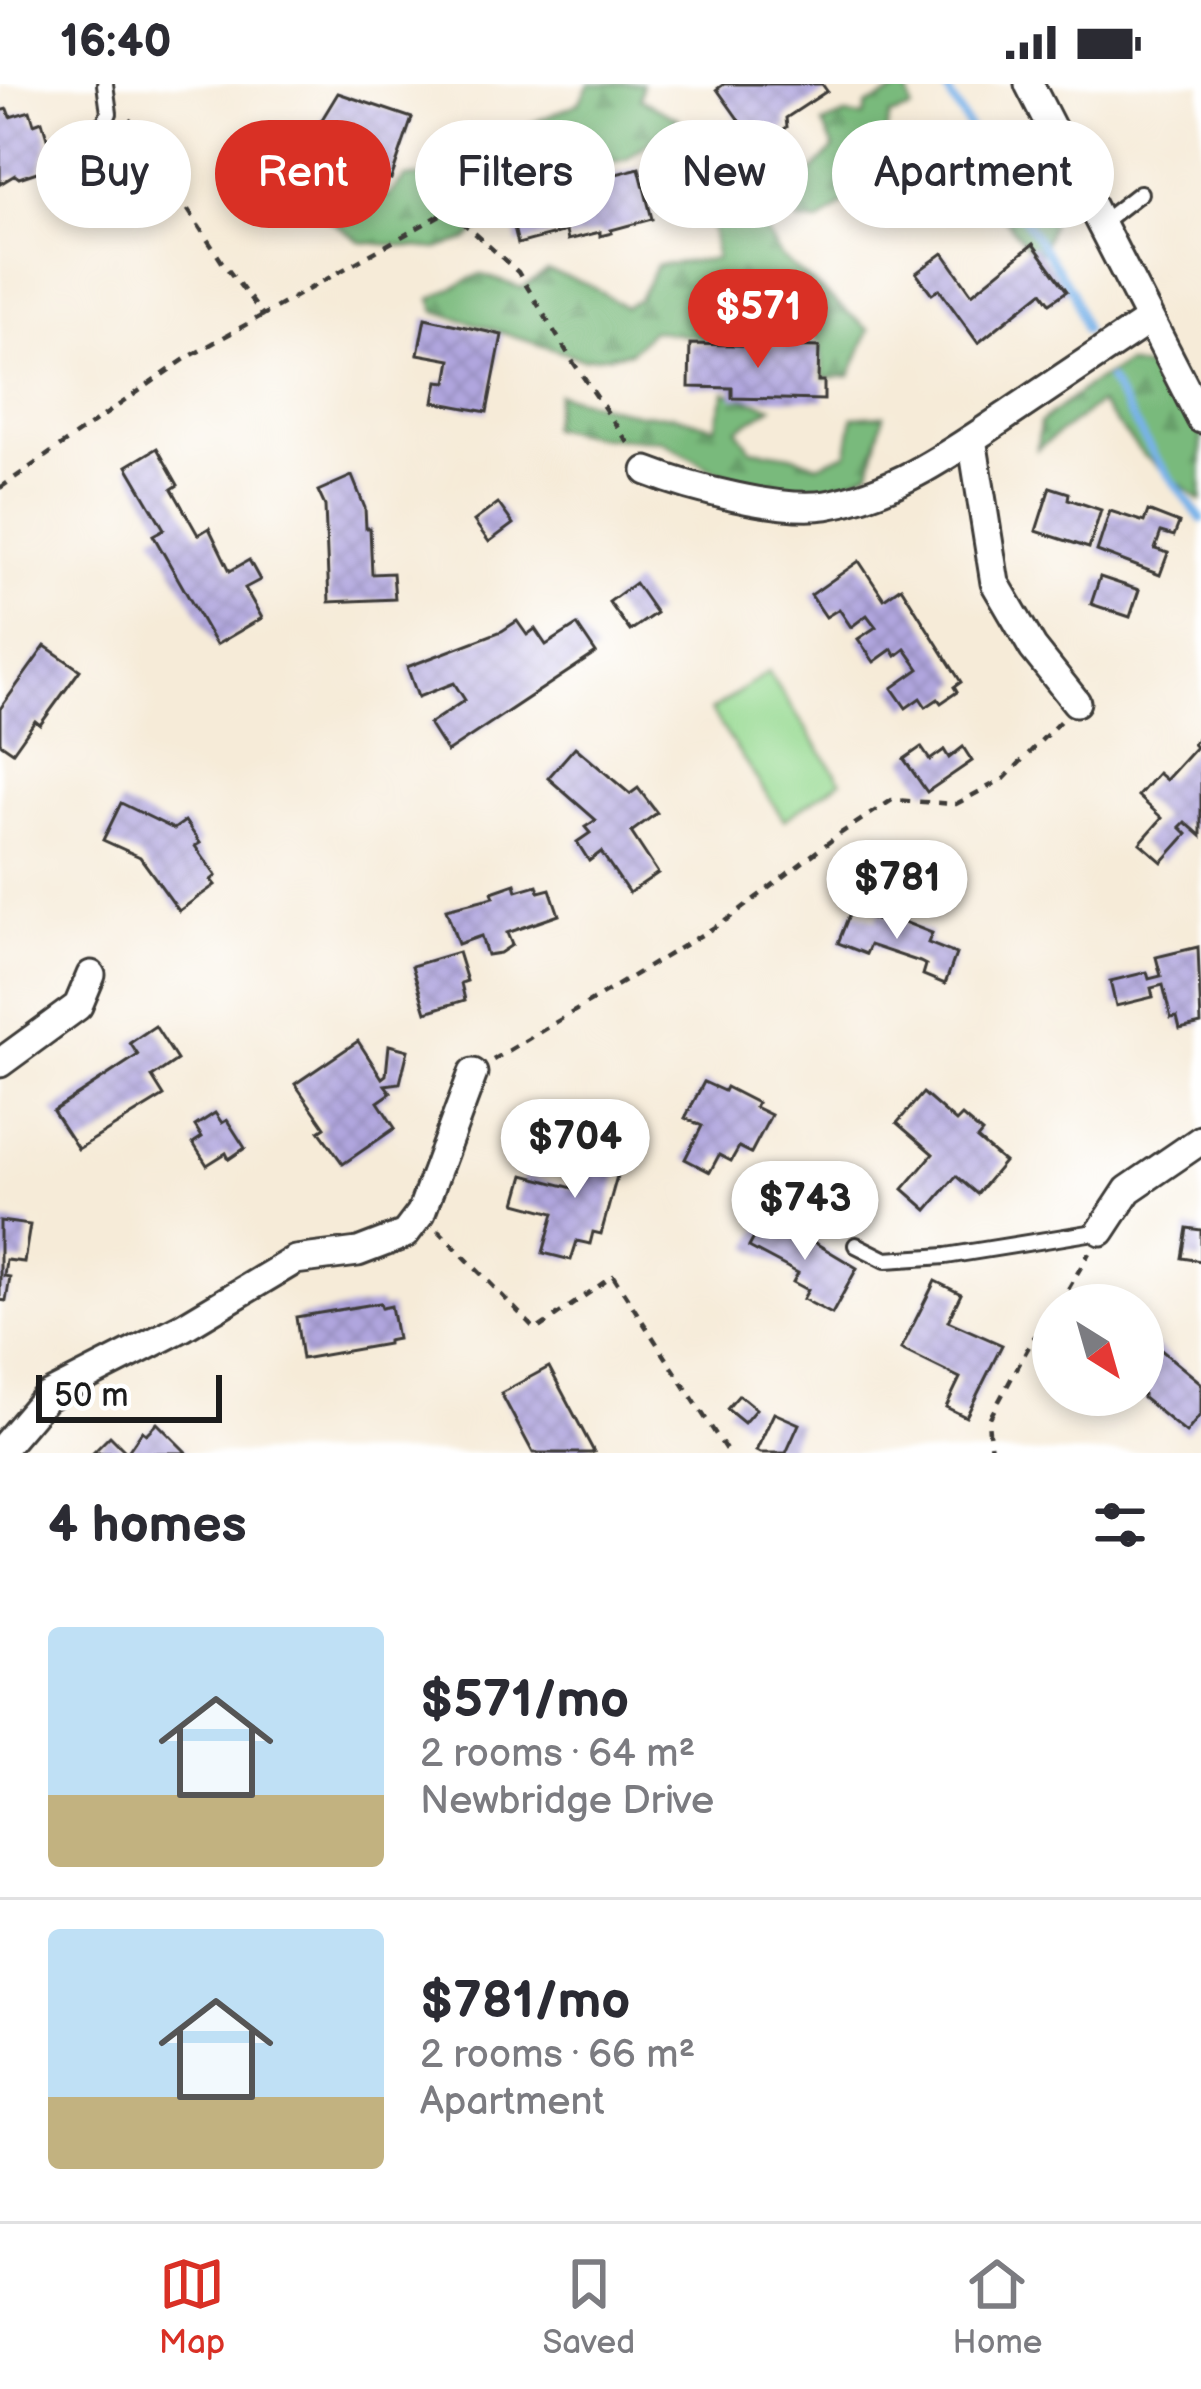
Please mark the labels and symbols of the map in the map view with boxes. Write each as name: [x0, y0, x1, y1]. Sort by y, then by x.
pin: $571: [687, 269, 829, 371]
pin: $781: [826, 840, 968, 942]
pin: $704: [504, 1099, 646, 1201]
pin: $743: [734, 1161, 876, 1263]
north arrow: [1032, 1284, 1164, 1416]
scale bar: [36, 1369, 222, 1422]

